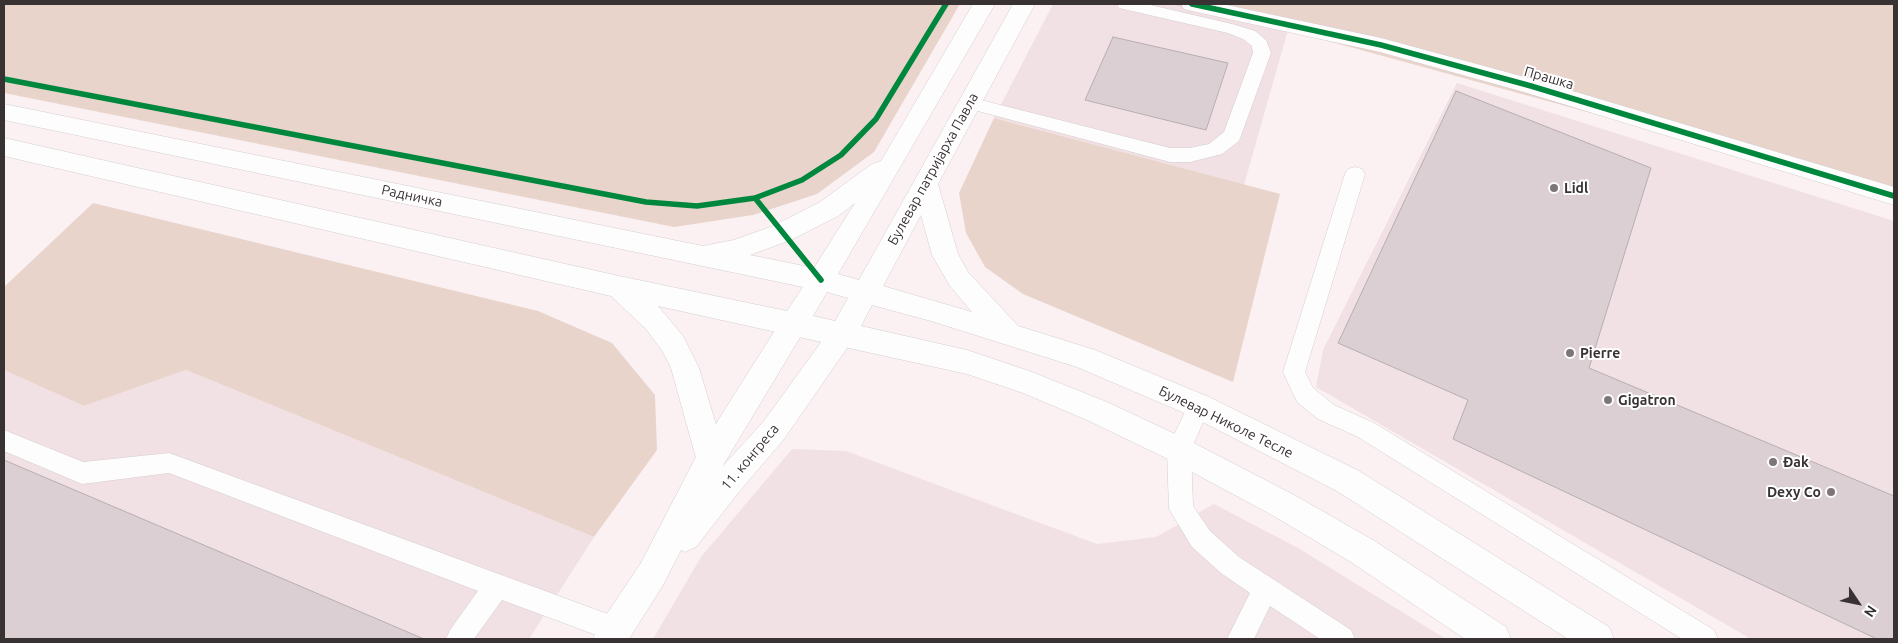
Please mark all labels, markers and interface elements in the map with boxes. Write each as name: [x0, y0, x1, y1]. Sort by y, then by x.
street label: Прашка: [1522, 63, 1576, 93]
street label: Булевар патријарха Павла: [884, 90, 982, 248]
place label: Lidl: [1564, 180, 1588, 196]
street label: Радничка: [380, 181, 444, 211]
marker: Lidl: [1548, 182, 1560, 194]
place label: Pierre: [1580, 345, 1620, 361]
marker: Pierre: [1564, 347, 1576, 359]
street label: Булевар Николе Тесле: [1156, 382, 1296, 462]
place label: Gigatron: [1618, 392, 1676, 408]
marker: Gigatron: [1602, 394, 1614, 406]
street label: 11. конгреса: [718, 421, 782, 493]
place label: Đak: [1783, 454, 1809, 470]
marker: Đak: [1767, 456, 1779, 468]
place label: Dexy Co: [1767, 484, 1821, 500]
marker: Dexy Co: [1825, 486, 1837, 498]
north arrow: [1833, 578, 1883, 628]
text: N: [1861, 603, 1880, 620]

